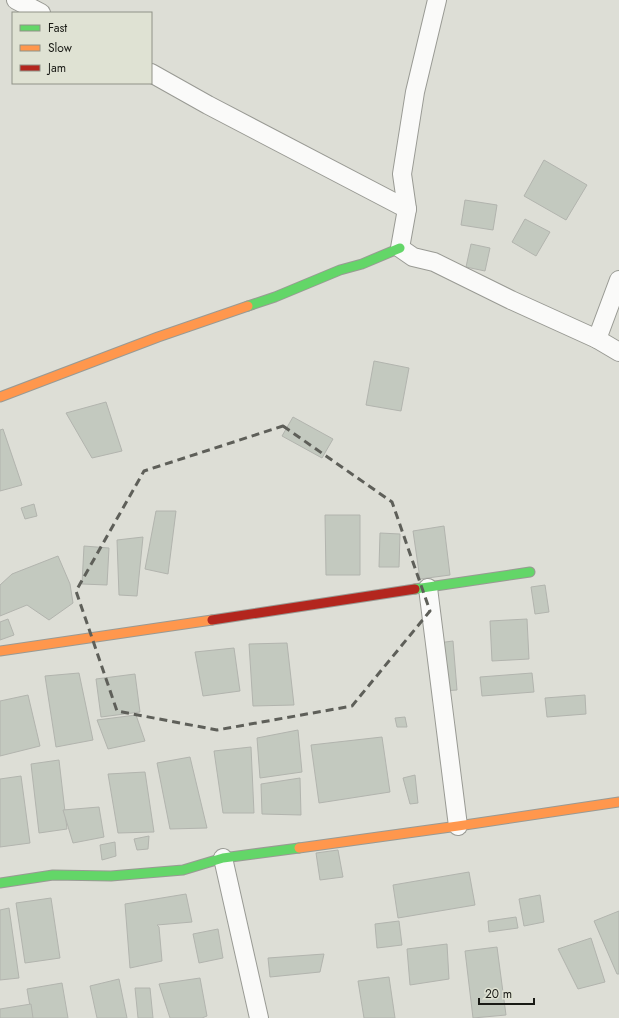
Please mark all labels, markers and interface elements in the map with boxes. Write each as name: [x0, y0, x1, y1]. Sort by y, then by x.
legend: [12, 12, 152, 84]
text: Fast: [48, 19, 67, 37]
text: Slow: [48, 39, 73, 57]
text: Jam: [46, 59, 66, 77]
scale bar: [479, 980, 534, 1006]
text: 20 m: [485, 985, 512, 1003]

